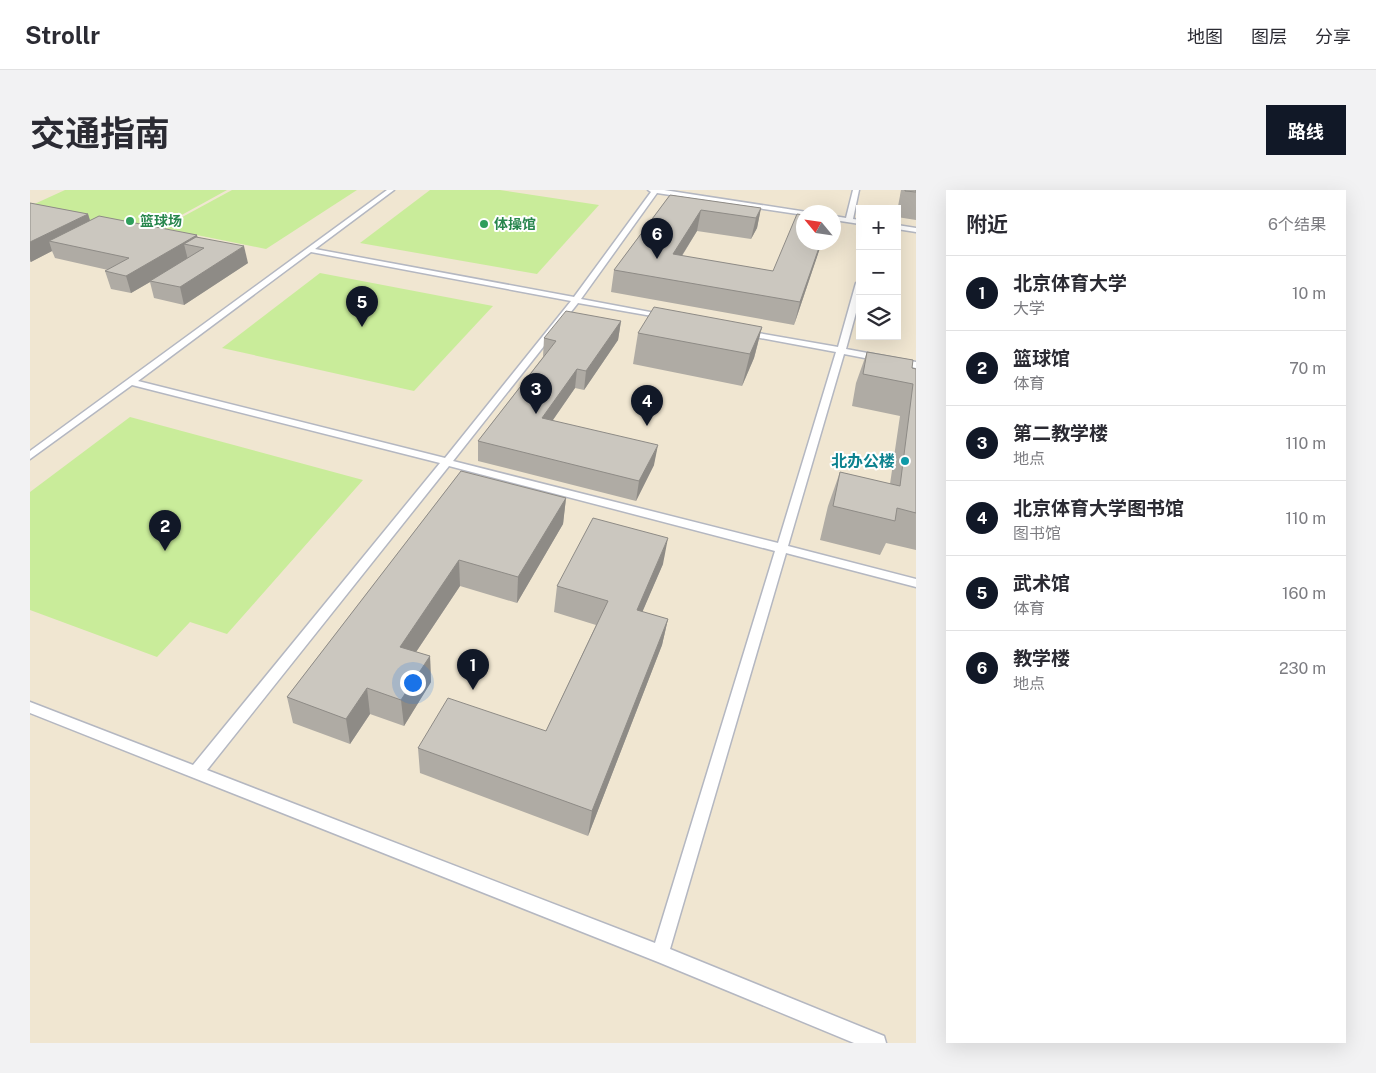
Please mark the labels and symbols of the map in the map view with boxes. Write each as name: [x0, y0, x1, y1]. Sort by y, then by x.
north arrow: [796, 205, 841, 250]
place label: 篮球场: [140, 213, 182, 229]
marker: 篮球场: [124, 215, 136, 227]
place label: 体操馆: [494, 216, 536, 232]
marker: 体操馆: [478, 218, 490, 230]
pin: 6: [641, 218, 673, 259]
pin: 5: [346, 286, 378, 327]
pin: 3: [520, 373, 552, 414]
pin: 4: [631, 385, 663, 426]
place label: 北办公楼: [831, 452, 895, 471]
marker: 北办公楼: [899, 455, 911, 467]
pin: 2: [149, 510, 181, 551]
pin: 1: [457, 649, 489, 690]
your location: [400, 670, 426, 696]

